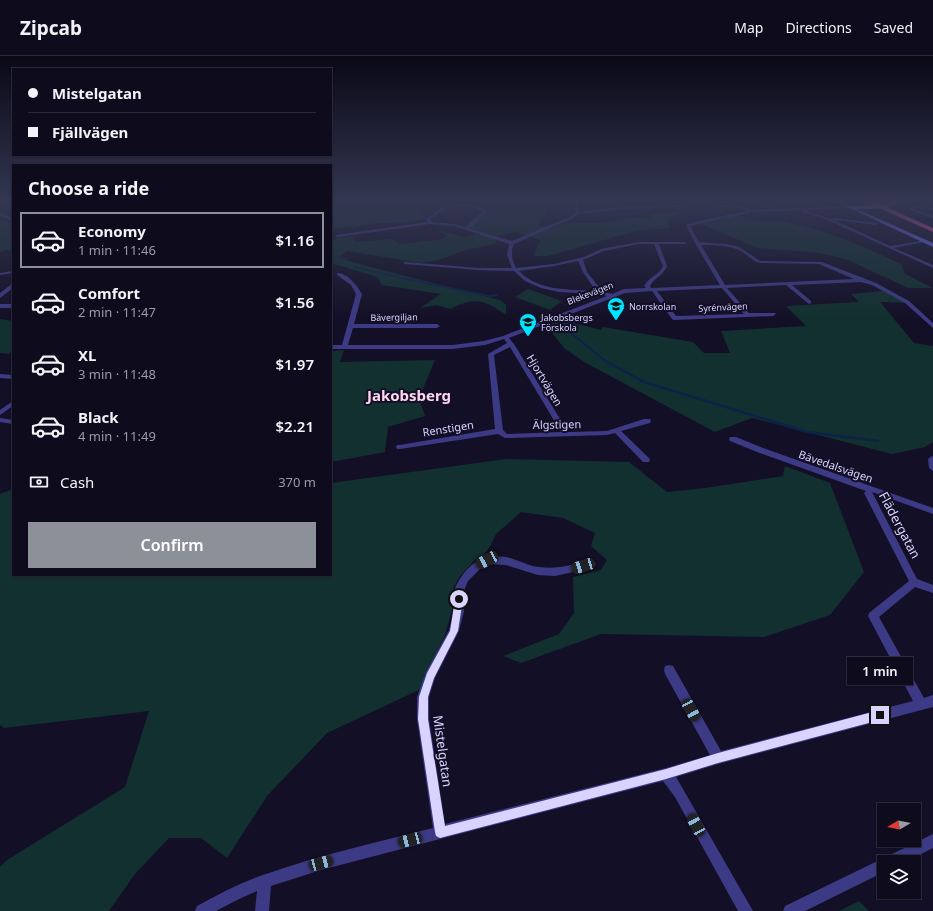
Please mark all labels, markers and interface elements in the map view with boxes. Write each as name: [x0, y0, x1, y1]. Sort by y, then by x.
text: Zipcab: [20, 15, 82, 41]
text: Map: [734, 18, 763, 37]
text: Directions: [785, 18, 852, 37]
text: Saved: [874, 18, 913, 37]
text: Mistelgatan: [52, 83, 142, 103]
text: Fjällvägen: [52, 122, 128, 142]
text: Choose a ride: [28, 176, 149, 200]
text: Economy: [78, 221, 146, 241]
icon: car: [30, 222, 66, 258]
text: $1.16: [276, 230, 314, 250]
text: 1 min · 11:46: [78, 241, 156, 259]
street label: Blekevägen: [565, 278, 615, 308]
text: Comfort: [78, 283, 140, 303]
icon: car: [30, 284, 66, 320]
text: $1.56: [276, 292, 314, 312]
school or university icon: Norrskolan: [606, 296, 626, 321]
street label: Syrénvägen: [698, 299, 748, 315]
place label: Norrskolan: [629, 300, 676, 313]
text: 2 min · 11:47: [78, 303, 156, 321]
street label: Bävergiljan: [370, 310, 418, 324]
place label: Jakobsbergs Förskola: [540, 311, 593, 334]
school or university icon: Jakobsbergs Förskola: [518, 312, 538, 337]
text: XL: [78, 345, 96, 365]
icon: car: [30, 346, 66, 382]
street label: Hjortvägen: [524, 351, 566, 409]
text: $1.97: [276, 354, 314, 374]
text: 3 min · 11:48: [78, 365, 156, 383]
district label: Jakobsberg: [365, 385, 451, 405]
text: Black: [78, 407, 118, 427]
icon: car: [30, 408, 66, 444]
text: $2.21: [276, 416, 314, 436]
street label: Älgstigen: [533, 416, 581, 432]
street label: Renstigen: [421, 417, 475, 439]
text: 4 min · 11:49: [78, 427, 156, 445]
street label: Bävedalsvägen: [797, 446, 875, 486]
icon: cash: [28, 471, 50, 493]
text: Cash: [60, 472, 94, 492]
text: 370 m: [278, 473, 316, 491]
street label: Flädergatan: [875, 488, 925, 562]
button: Confirm: [28, 522, 316, 568]
car: [474, 549, 500, 571]
car: [570, 557, 596, 575]
route start: [450, 590, 468, 608]
callout: 1 min: [847, 657, 913, 685]
text: 1 min: [862, 662, 898, 680]
car: [680, 697, 702, 723]
route end: [871, 706, 889, 724]
street label: Mistelgatan: [429, 714, 457, 788]
north arrow: [877, 803, 921, 847]
map controls: [877, 803, 921, 899]
car: [685, 812, 707, 838]
car: [397, 831, 423, 849]
car: [308, 854, 334, 872]
button: layers: [877, 855, 921, 899]

